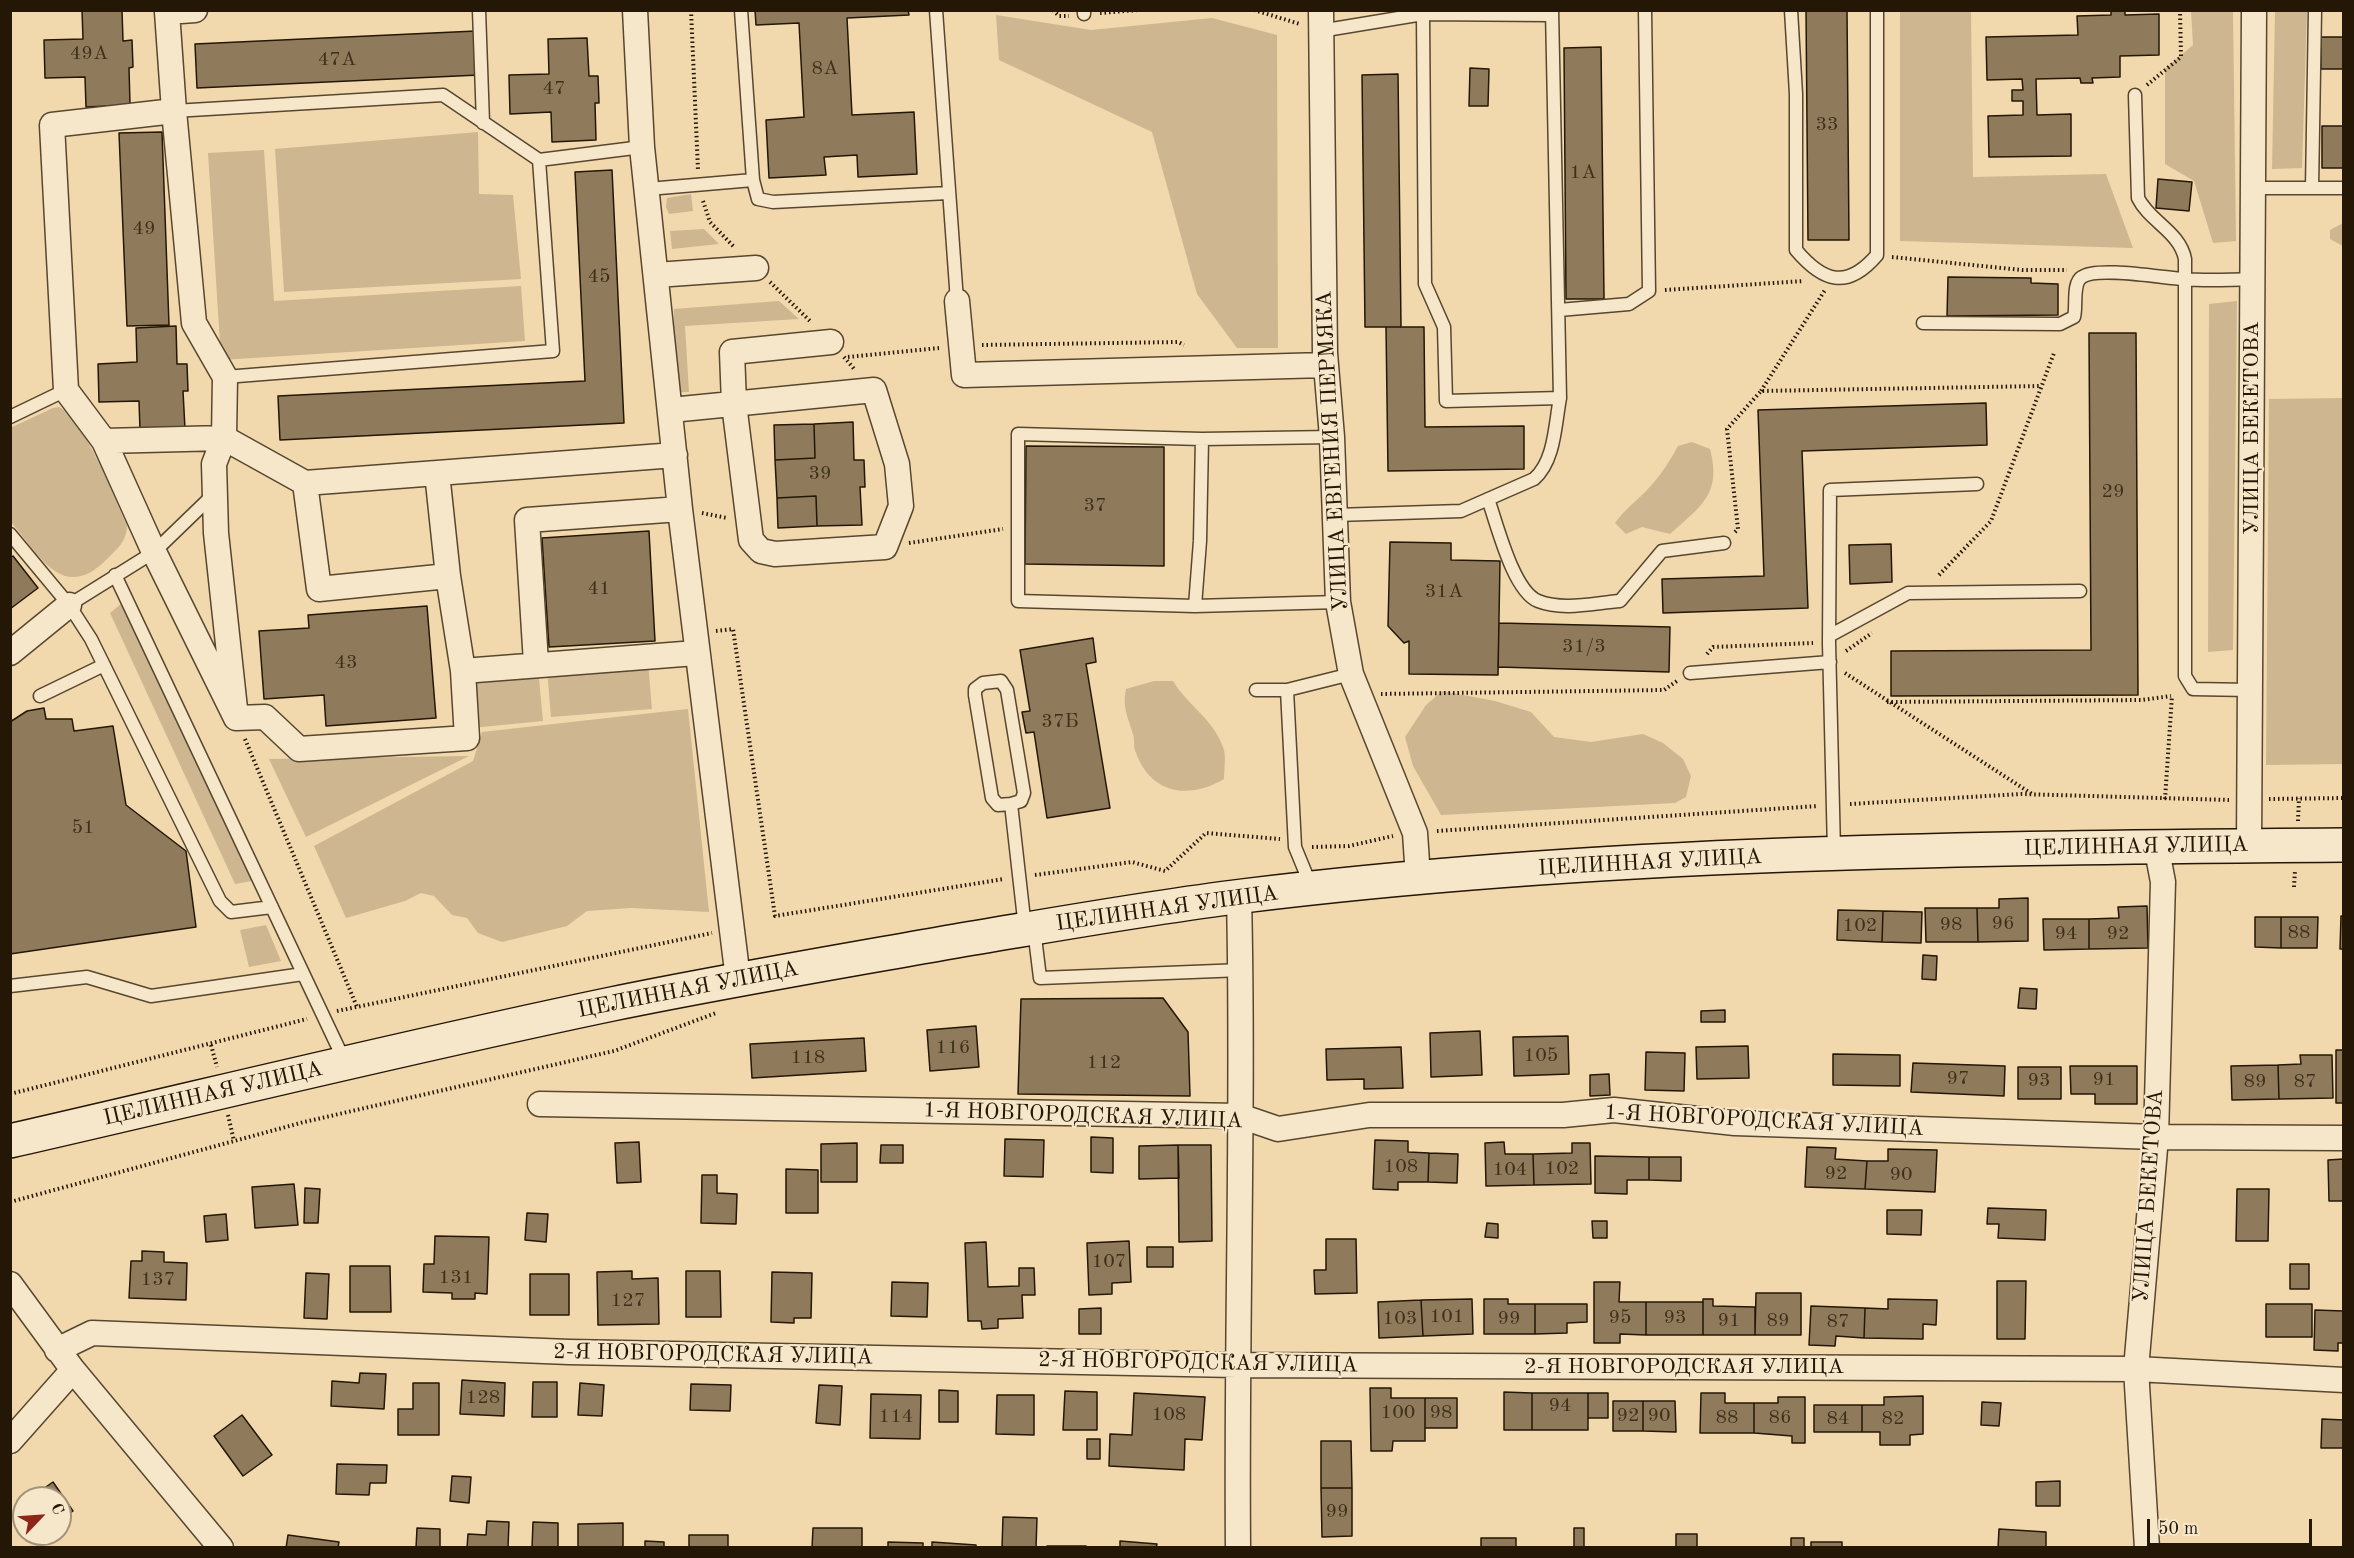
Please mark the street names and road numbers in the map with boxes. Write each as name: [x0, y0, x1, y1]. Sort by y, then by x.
street label: УЛИЦА ЕВГЕНИЯ ПЕРМЯКА: [1311, 290, 1355, 612]
street label: УЛИЦА БЕКЕТОВА: [2239, 321, 2265, 535]
street label: ЦЕЛИННАЯ УЛИЦА: [2024, 832, 2248, 862]
street label: ЦЕЛИННАЯ УЛИЦА: [1537, 844, 1763, 882]
street label: ЦЕЛИННАЯ УЛИЦА: [1054, 880, 1280, 938]
street label: ЦЕЛИННАЯ УЛИЦА: [575, 956, 801, 1024]
street label: ЦЕЛИННАЯ УЛИЦА: [101, 1056, 325, 1132]
street label: УЛИЦА БЕКЕТОВА: [2128, 1088, 2170, 1304]
street label: 1-Я НОВГОРОДСКАЯ УЛИЦА: [923, 1097, 1243, 1135]
street label: 1-Я НОВГОРОДСКАЯ УЛИЦА: [1604, 1099, 1924, 1143]
street label: 2-Я НОВГОРОДСКАЯ УЛИЦА: [553, 1339, 873, 1371]
street label: 2-Я НОВГОРОДСКАЯ УЛИЦА: [1038, 1347, 1358, 1379]
street label: 2-Я НОВГОРОДСКАЯ УЛИЦА: [1524, 1354, 1844, 1380]

